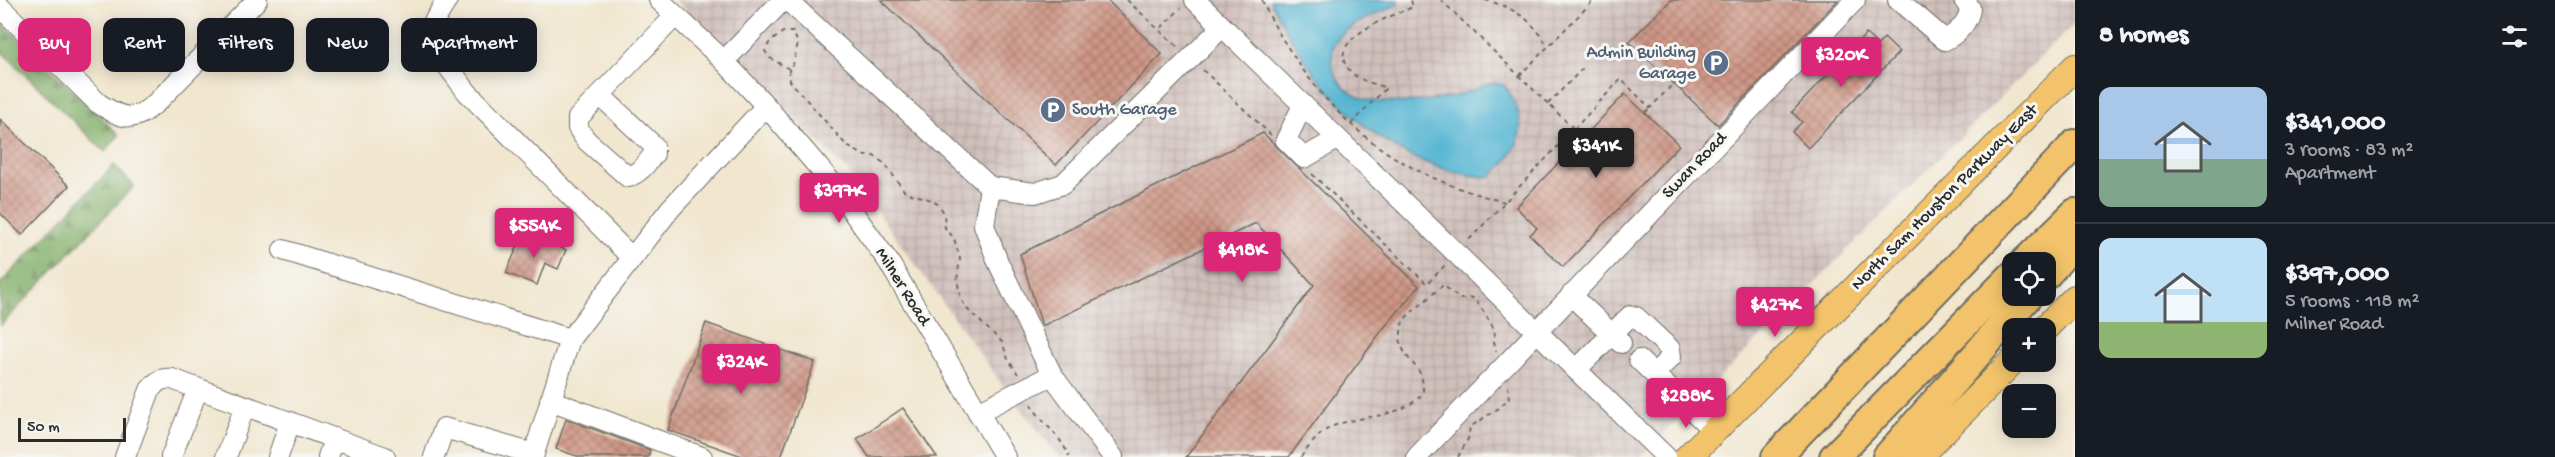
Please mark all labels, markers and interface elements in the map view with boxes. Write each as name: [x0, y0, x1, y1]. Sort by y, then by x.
chip: Buy: [18, 18, 91, 72]
chip: Rent: [103, 18, 185, 72]
chip: Filters: [197, 18, 294, 72]
chip: New: [306, 18, 389, 72]
chip: Apartment: [401, 18, 537, 72]
icon: filters: [2498, 20, 2531, 53]
text: 8 homes: [2099, 21, 2188, 52]
pin: $320K: [1799, 37, 1883, 88]
place label: Admin Building Garage: [1587, 43, 1697, 85]
text: $320K: [1815, 45, 1867, 68]
parking icon: Admin Building Garage: [1701, 48, 1731, 78]
parking icon: South Garage: [1038, 95, 1068, 125]
street label: North Sam Houston Parkway East: [1847, 99, 2044, 296]
place label: South Garage: [1072, 100, 1177, 121]
text: $341,000: [2285, 109, 2385, 140]
icon: home: [2147, 111, 2219, 183]
street label: Swan Road: [1658, 127, 1733, 204]
pin: $341K: [1554, 128, 1638, 179]
text: $341K: [1572, 136, 1620, 159]
text: 3 rooms · 83 m²: [2285, 140, 2413, 163]
text: Apartment: [2285, 163, 2375, 186]
pin: $397K: [797, 173, 881, 224]
text: $397K: [814, 181, 864, 204]
pin: $554K: [492, 208, 576, 259]
text: $554K: [509, 216, 559, 239]
pin: $418K: [1200, 232, 1284, 283]
text: $418K: [1218, 240, 1266, 263]
street label: Milner Road: [870, 244, 935, 331]
map controls: [2002, 252, 2056, 438]
button: locate: [2002, 252, 2056, 306]
text: $397,000: [2285, 260, 2389, 291]
icon: home: [2147, 262, 2219, 334]
pin: $427K: [1733, 287, 1817, 338]
text: 5 rooms · 118 m²: [2285, 291, 2419, 314]
text: $427K: [1750, 295, 1800, 318]
text: Milner Road: [2285, 314, 2383, 337]
button: +: [2002, 318, 2056, 372]
pin: $324K: [699, 344, 783, 395]
text: $324K: [716, 352, 766, 375]
pin: $288K: [1644, 378, 1728, 429]
button: −: [2002, 384, 2056, 438]
text: $288K: [1660, 386, 1712, 409]
scale bar: [18, 415, 126, 442]
text: 50 m: [27, 419, 60, 438]

